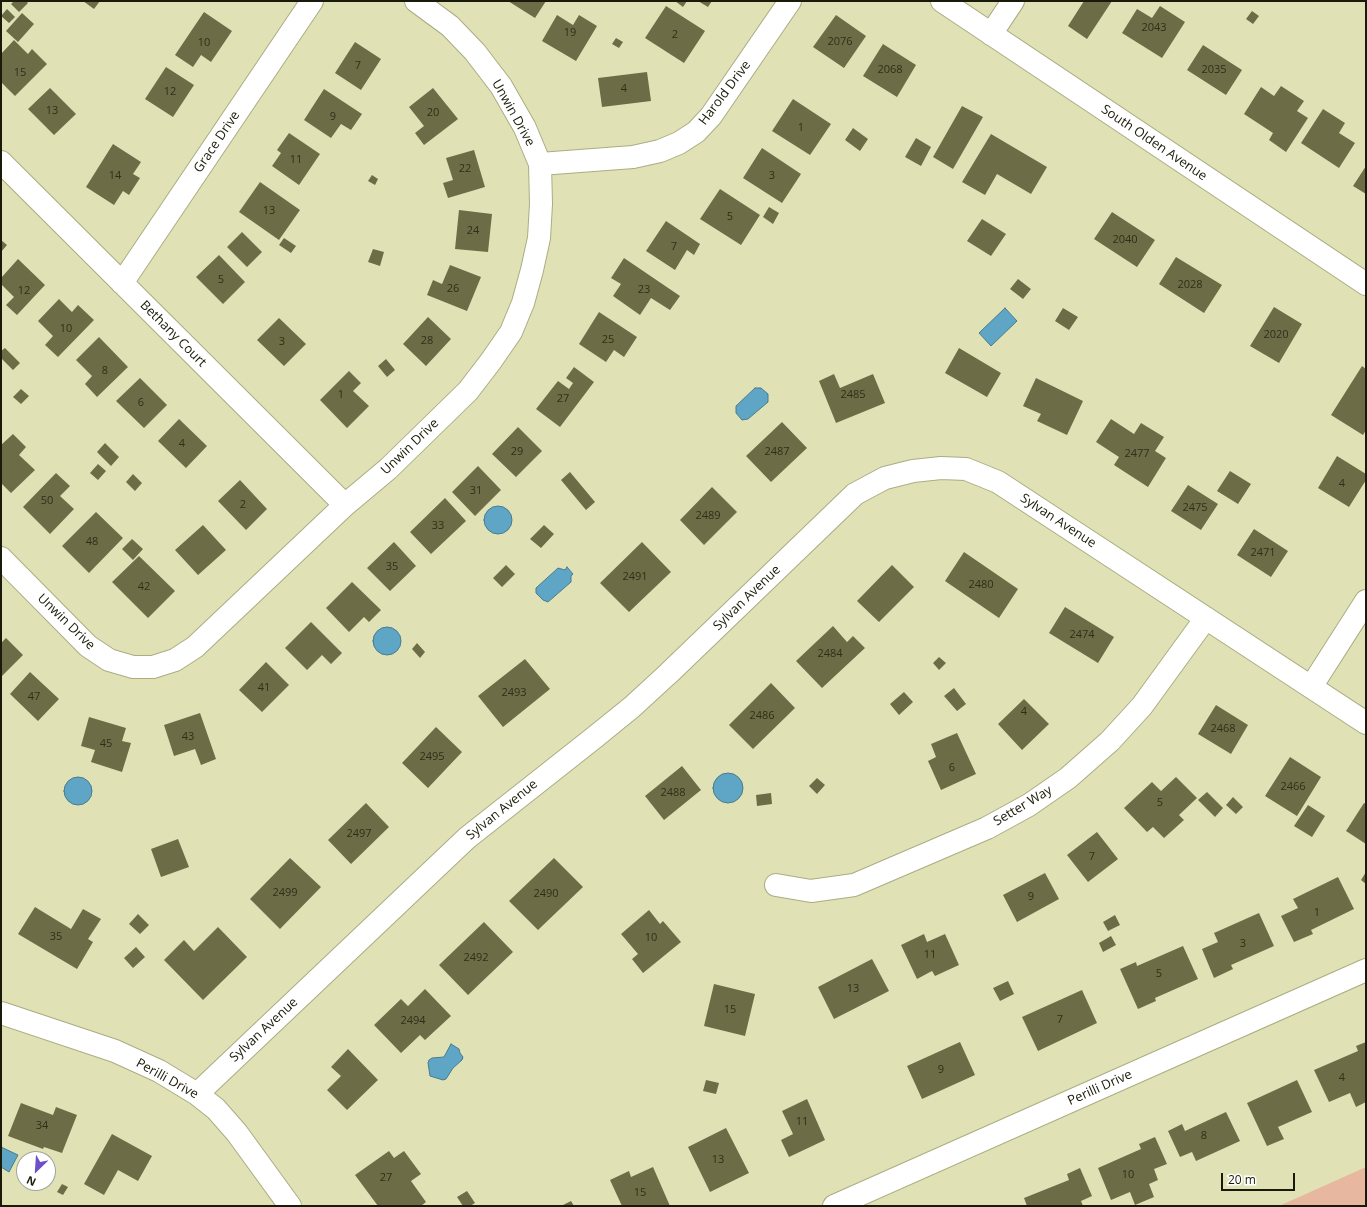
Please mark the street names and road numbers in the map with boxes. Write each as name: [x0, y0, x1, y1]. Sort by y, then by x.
street label: Harold Drive: [696, 58, 754, 128]
street label: Unwin Drive: [488, 77, 538, 149]
street label: South Olden Avenue: [1098, 102, 1210, 184]
street label: Grace Drive: [191, 108, 243, 176]
street label: Bethany Court: [137, 298, 209, 370]
street label: Unwin Drive: [378, 416, 442, 478]
street label: Sylvan Avenue: [1017, 491, 1099, 551]
street label: Sylvan Avenue: [710, 562, 784, 634]
street label: Unwin Drive: [34, 591, 98, 653]
street label: Sylvan Avenue: [463, 776, 541, 844]
street label: Setter Way: [991, 782, 1055, 830]
street label: Sylvan Avenue: [227, 995, 301, 1065]
street label: Perilli Drive: [133, 1056, 201, 1102]
street label: Perilli Drive: [1065, 1067, 1135, 1109]

